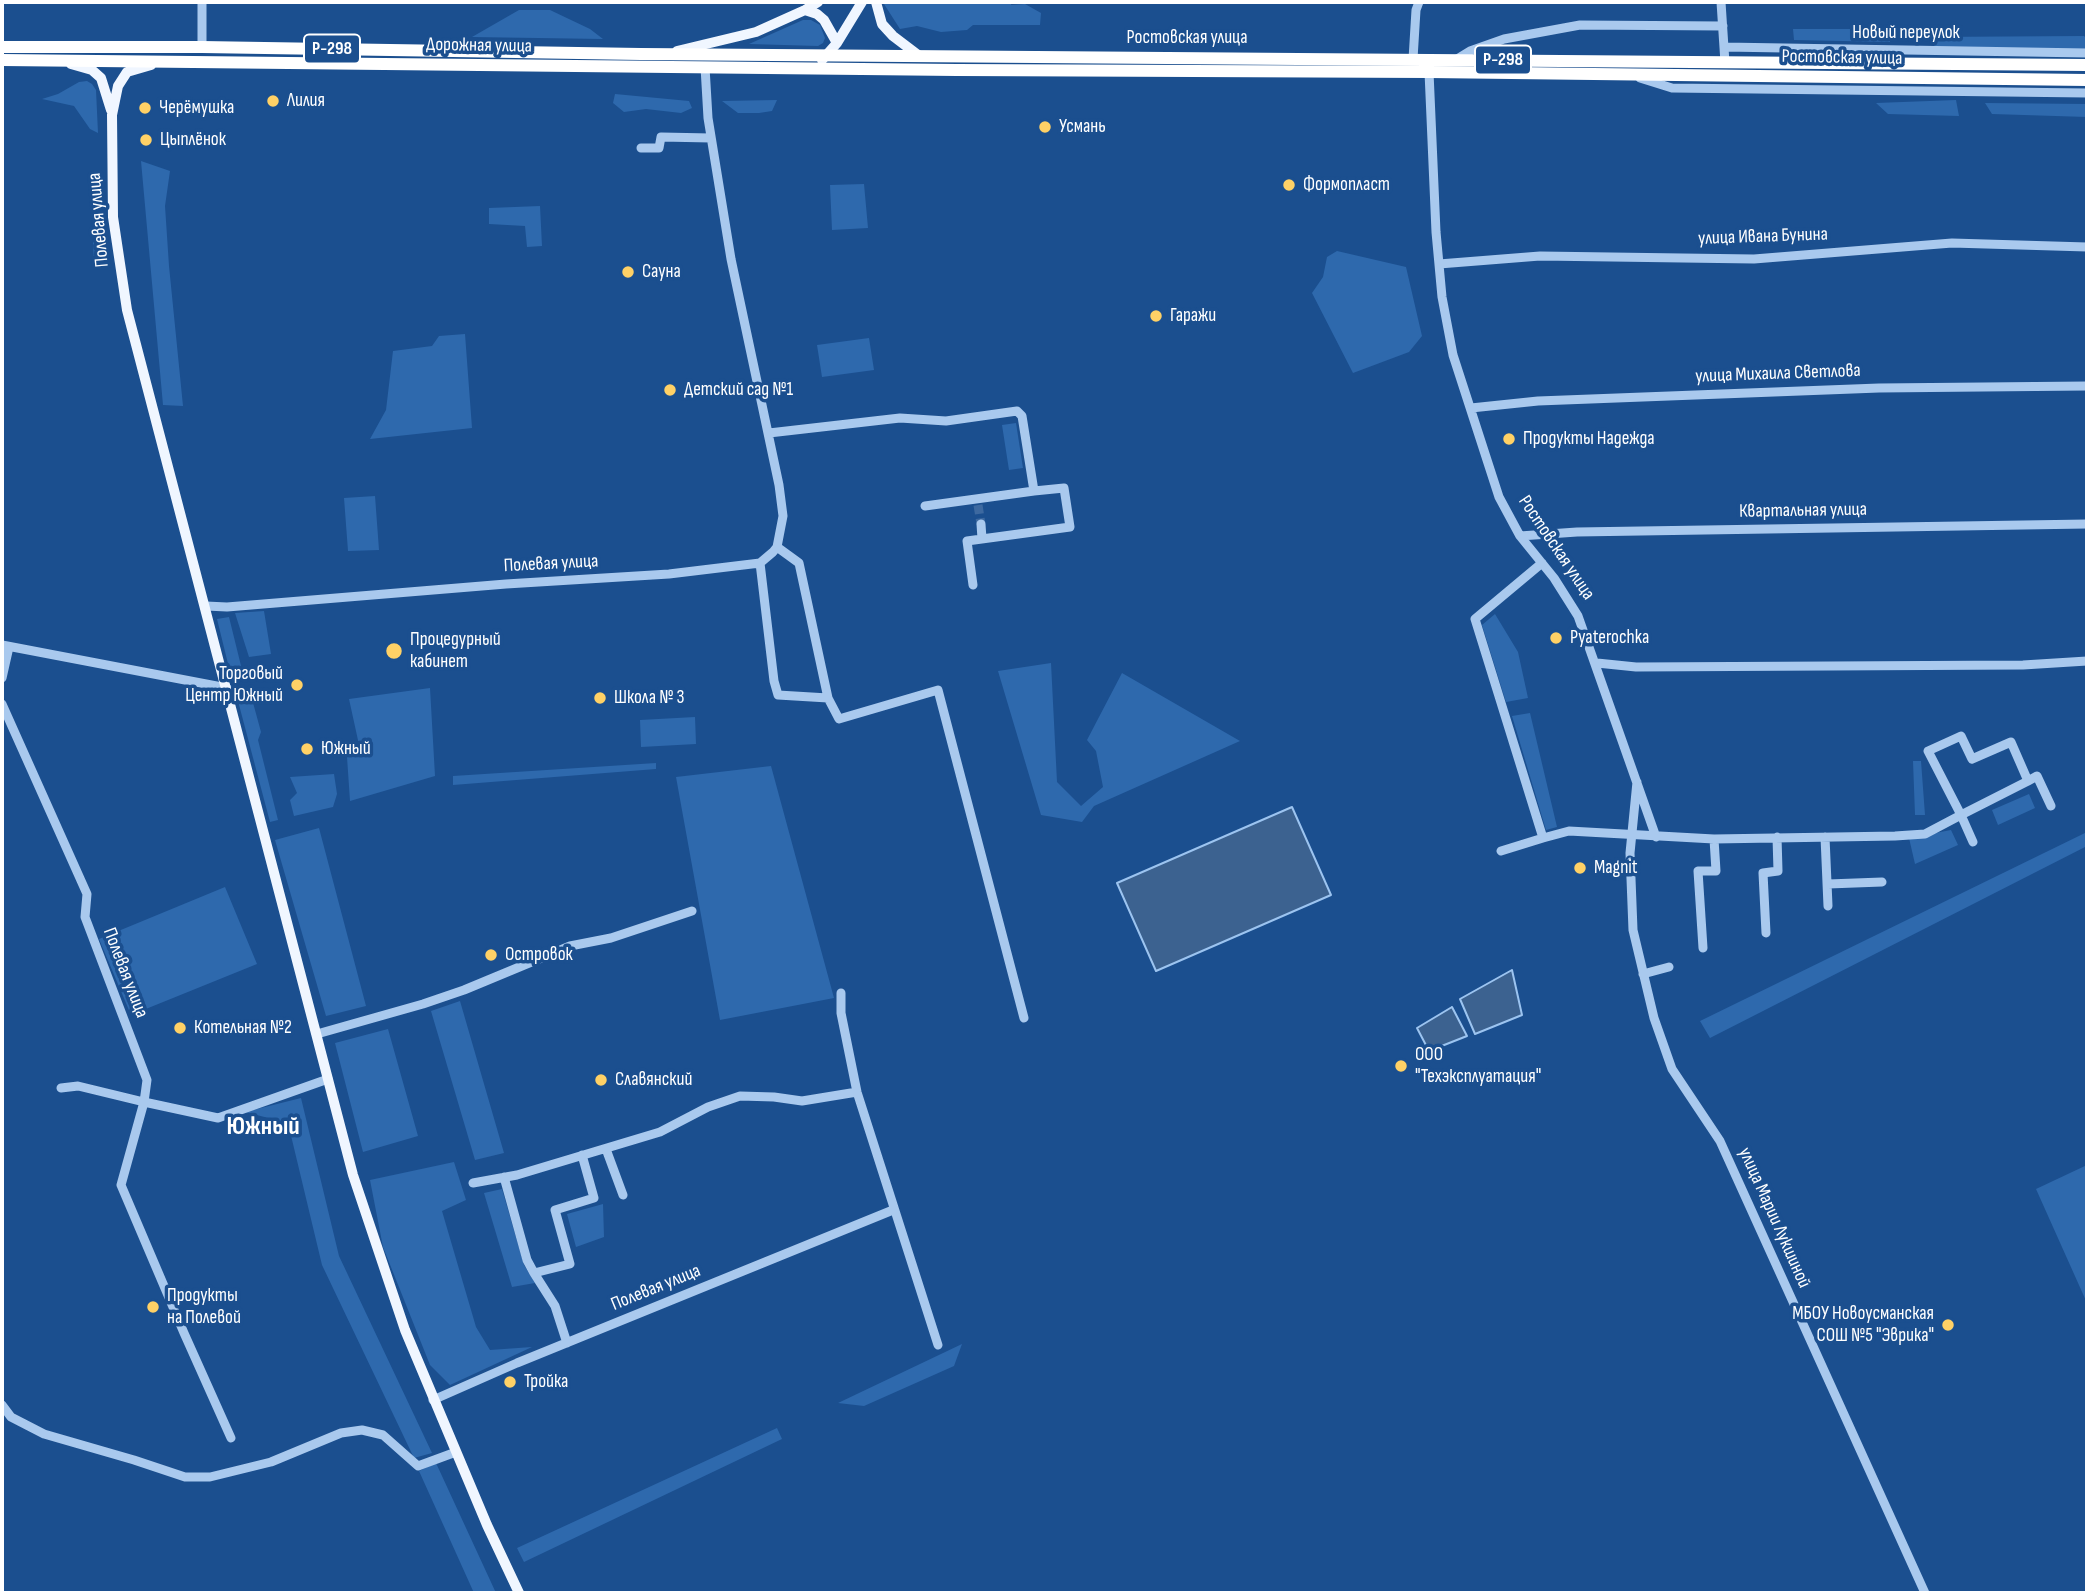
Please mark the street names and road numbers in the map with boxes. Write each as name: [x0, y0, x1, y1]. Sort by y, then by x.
street label: Новый переулок: [1852, 22, 1960, 44]
street label: Ростовская улица: [1127, 27, 1247, 49]
road number: Р-298: [304, 34, 360, 64]
street label: Дорожная улица: [426, 34, 532, 58]
road number: Р-298: [1475, 46, 1531, 74]
street label: Ростовская улица: [1781, 46, 1903, 70]
street label: Полевая улица: [84, 172, 114, 268]
street label: улица Ивана Бунина: [1698, 223, 1828, 251]
street label: улица Михаила Светлова: [1695, 360, 1861, 388]
street label: Ростовская улица: [1513, 492, 1599, 604]
street label: Квартальная улица: [1739, 498, 1867, 524]
street label: Полевая улица: [503, 550, 599, 578]
street label: Полевая улица: [97, 925, 153, 1021]
street label: улица Марии Лукшиной: [1733, 1144, 1815, 1292]
street label: Полевая улица: [608, 1260, 704, 1316]

